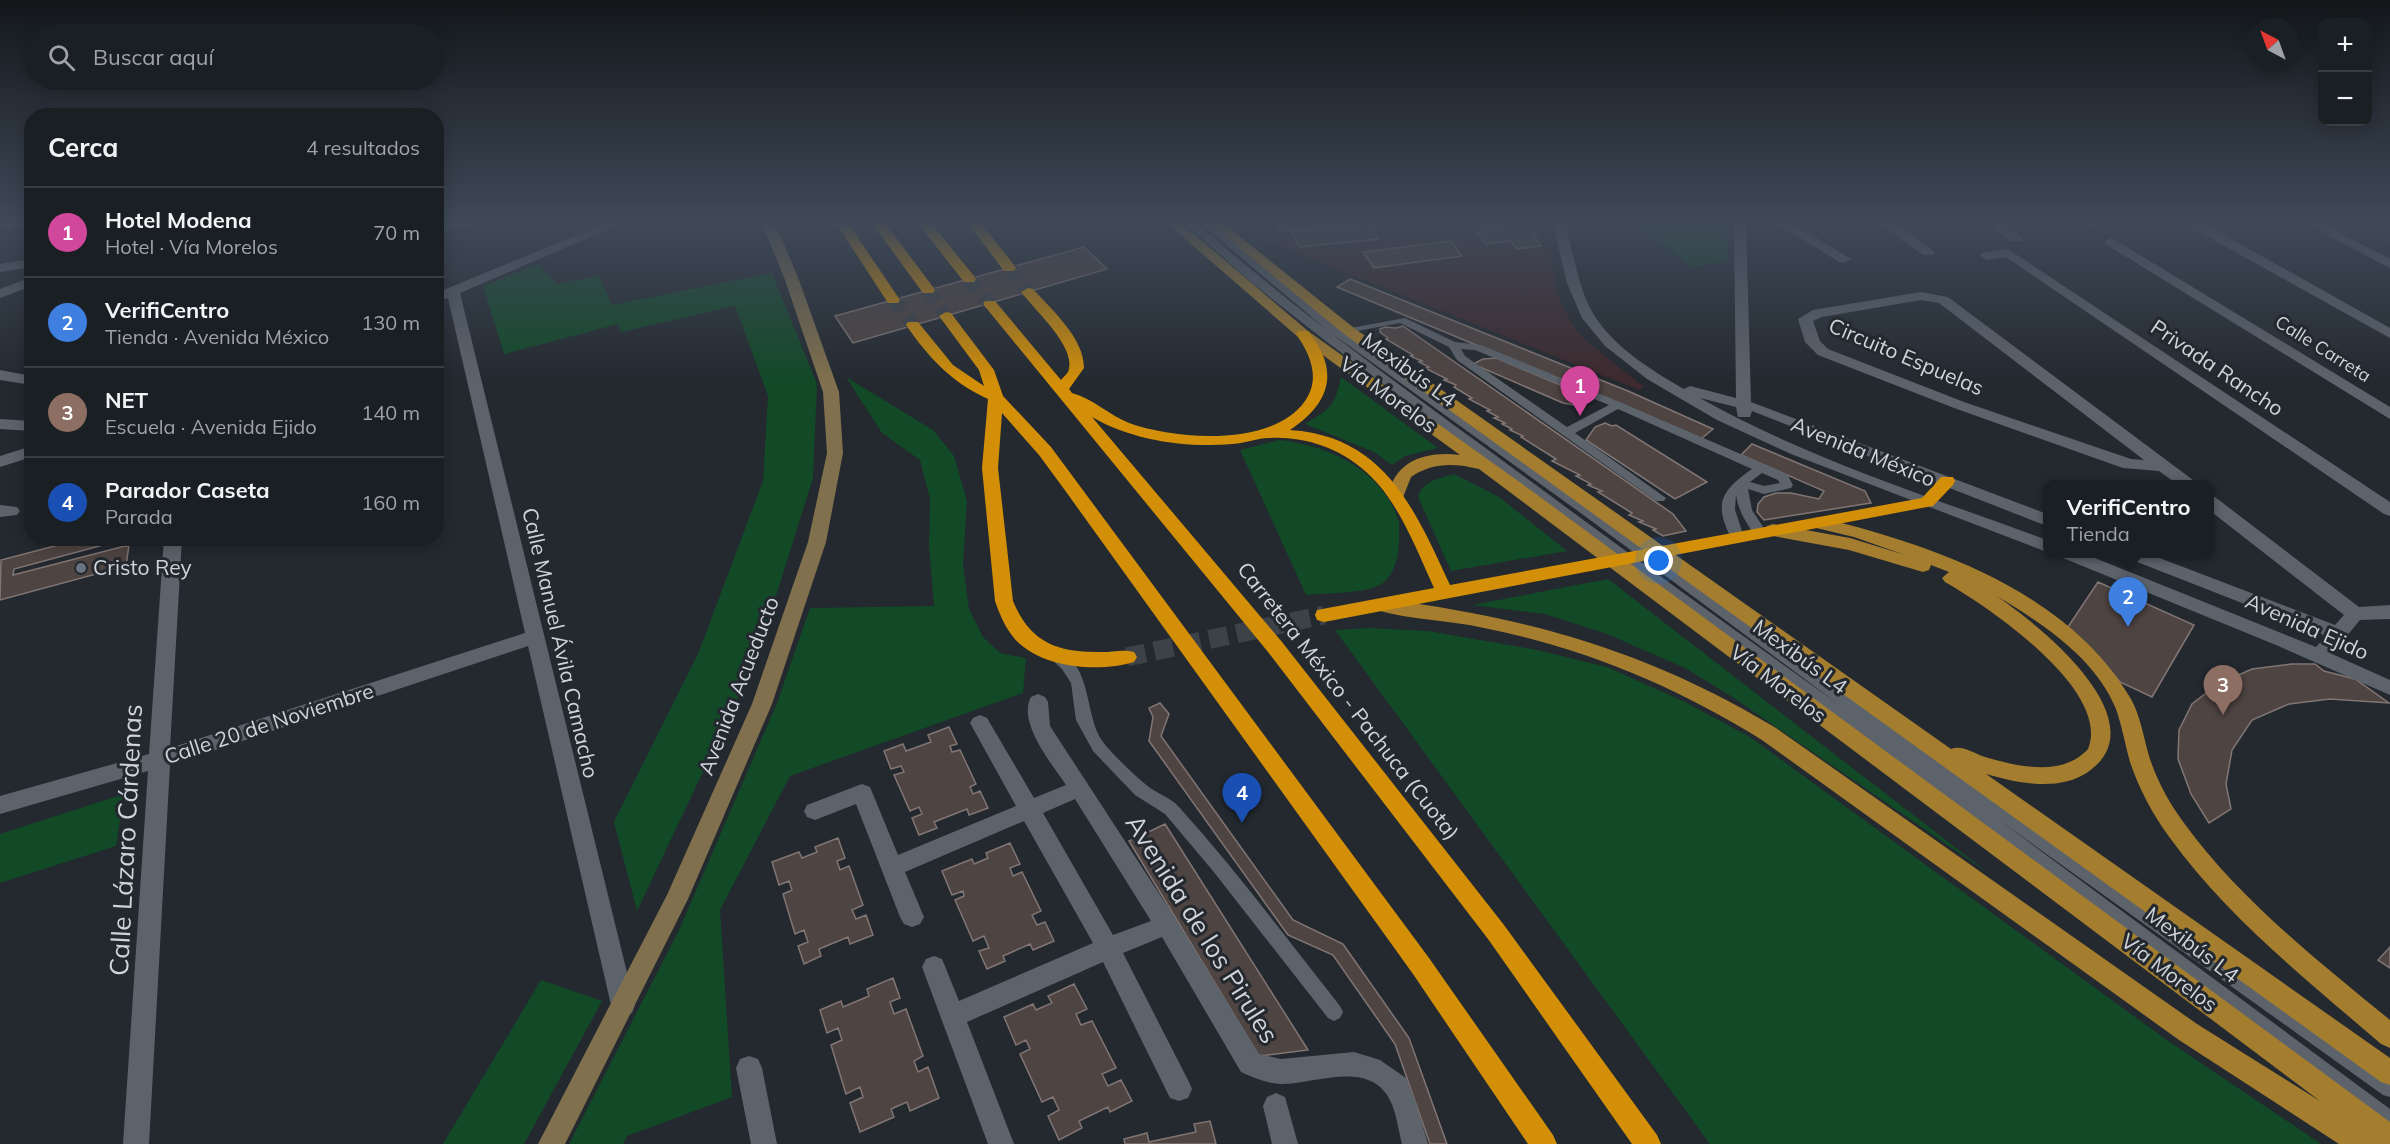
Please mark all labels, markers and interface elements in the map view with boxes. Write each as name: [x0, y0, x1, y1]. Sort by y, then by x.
north arrow: [2246, 18, 2300, 72]
map controls: [2318, 18, 2372, 126]
button: +: [2318, 18, 2372, 72]
search box: [24, 24, 444, 90]
icon: search: [45, 41, 78, 74]
text: Buscar aquí: [93, 43, 214, 71]
button: −: [2318, 72, 2372, 126]
text: Cerca: [48, 131, 118, 164]
text: 4 resultados: [306, 135, 420, 160]
text: Hotel Modena: [105, 206, 252, 234]
text: 1: [62, 220, 74, 245]
text: 70 m: [373, 220, 420, 245]
text: Hotel · Vía Morelos: [105, 234, 278, 259]
text: VerifiCentro: [105, 296, 229, 324]
text: 2: [62, 310, 74, 335]
text: 130 m: [361, 310, 420, 335]
street label: Calle Carreta: [2271, 310, 2375, 387]
street label: Circuito Espuelas: [1825, 312, 1988, 400]
street label: Privada Rancho: [2146, 313, 2289, 421]
text: Tienda · Avenida México: [105, 324, 329, 349]
street label: Mexibús L4: [1357, 326, 1462, 412]
street label: Vía Morelos: [1335, 350, 1442, 438]
pin: 1: [1560, 366, 1600, 416]
text: NET: [105, 386, 148, 414]
text: 3: [62, 400, 74, 425]
text: 140 m: [361, 400, 420, 425]
street label: Avenida México: [1788, 410, 1939, 492]
text: Escuela · Avenida Ejido: [105, 414, 317, 439]
text: Parador Caseta: [105, 476, 270, 504]
popup: [2043, 480, 2214, 558]
text: 4: [62, 490, 74, 515]
text: 160 m: [361, 490, 420, 515]
text: VerifiCentro: [2066, 493, 2191, 521]
text: Parada: [105, 504, 173, 529]
street label: Calle Manuel Ávila Camacho: [517, 505, 605, 781]
text: Tienda: [2066, 521, 2130, 546]
your location: [1644, 546, 1673, 575]
place label: Cristo Rey: [93, 554, 192, 580]
street label: Carretera México - Pachuca (Cuota): [1232, 556, 1465, 844]
marker: Cristo Rey: [74, 561, 88, 575]
pin: 2: [2108, 578, 2148, 627]
street label: Avenida Ejido: [2242, 587, 2373, 665]
street label: Avenida Acueducto: [692, 593, 784, 778]
street label: Mexibús L4: [1748, 613, 1853, 699]
street label: Vía Morelos: [1725, 638, 1832, 728]
pin: 3: [2204, 666, 2242, 715]
street label: Calle 20 de Noviembre: [161, 677, 377, 769]
street label: Calle Lázaro Cárdenas: [102, 703, 149, 977]
pin: 4: [1222, 774, 1262, 823]
street label: Avenida de los Pirules: [1119, 808, 1286, 1049]
street label: Mexibús L4: [2141, 901, 2245, 988]
street label: Vía Morelos: [2116, 927, 2223, 1017]

